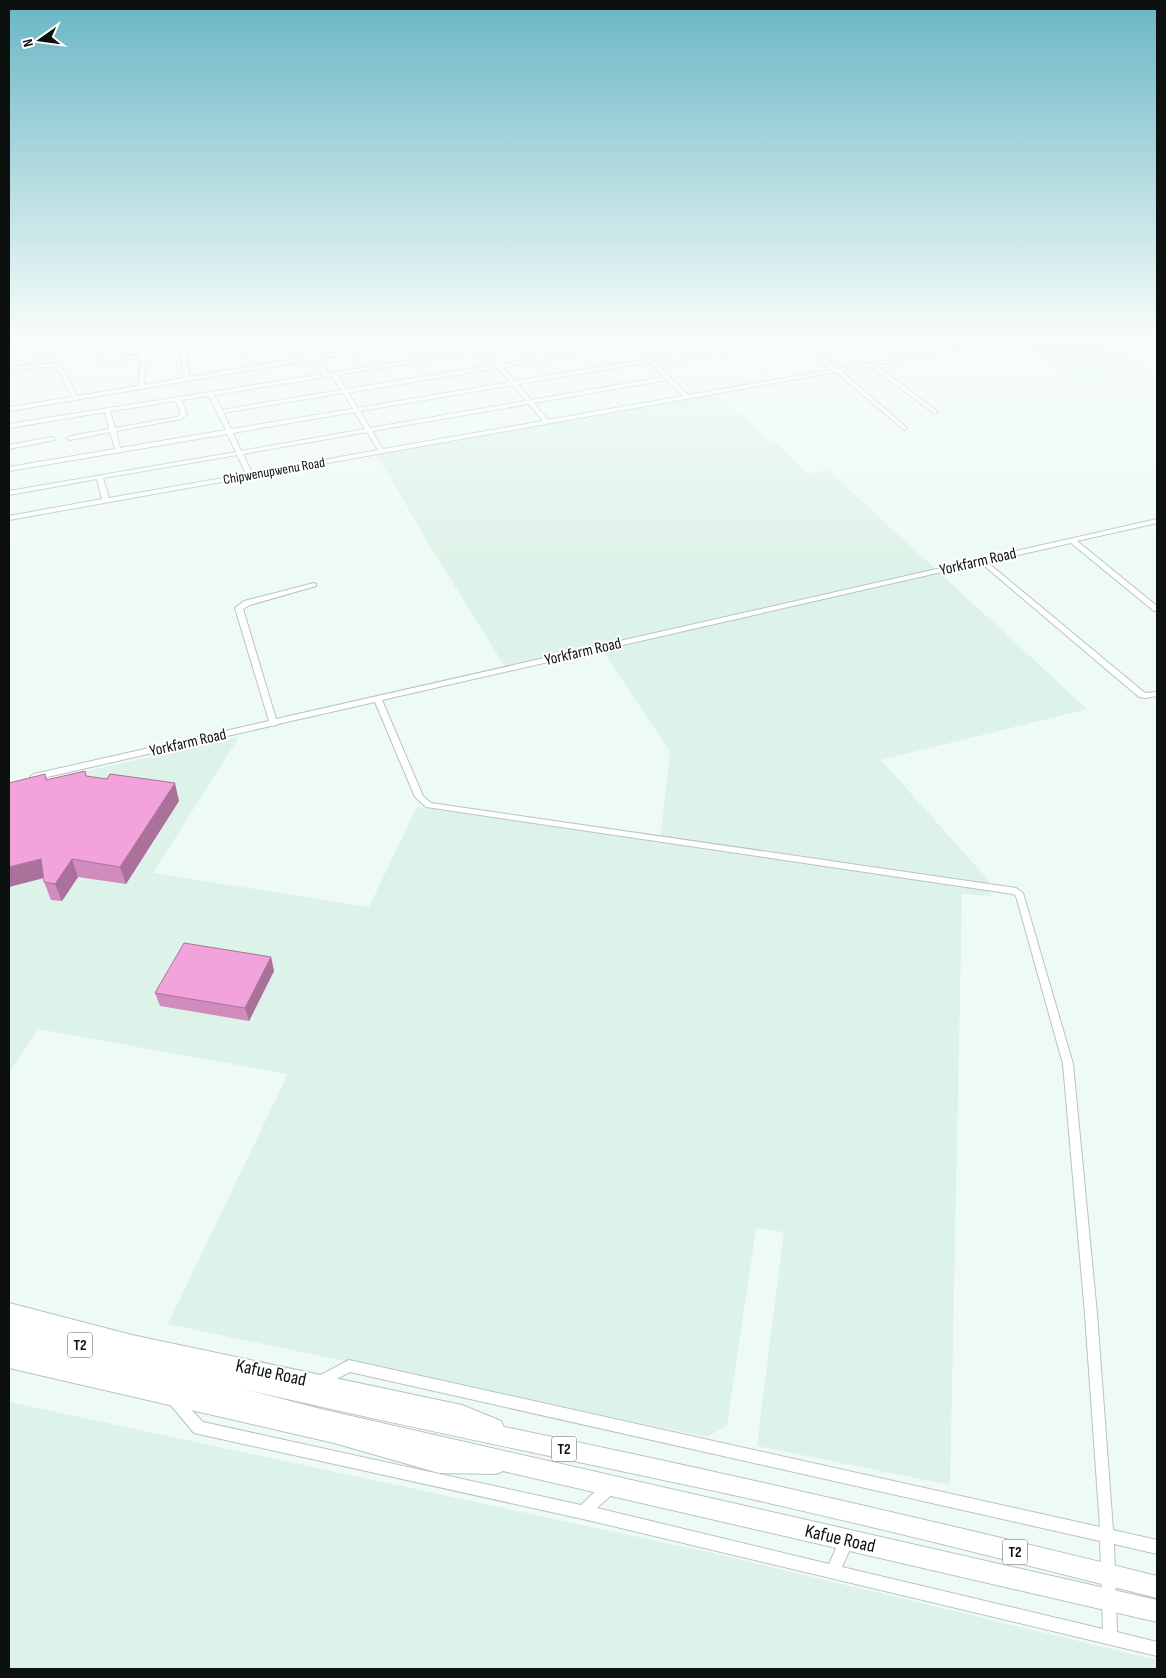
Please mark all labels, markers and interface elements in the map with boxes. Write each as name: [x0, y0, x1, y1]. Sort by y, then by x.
north arrow: [15, 15, 65, 65]
text: N: [19, 37, 37, 49]
street label: Chipwenupwenu Road: [222, 454, 326, 488]
street label: Yorkfarm Road: [938, 544, 1018, 580]
street label: Yorkfarm Road: [543, 634, 623, 670]
street label: Yorkfarm Road: [148, 725, 228, 761]
road number: T2: [68, 1332, 92, 1358]
street label: Kafue Road: [234, 1354, 308, 1392]
road number: T2: [552, 1436, 576, 1462]
street label: Kafue Road: [803, 1520, 877, 1558]
road number: T2: [1002, 1540, 1028, 1564]

